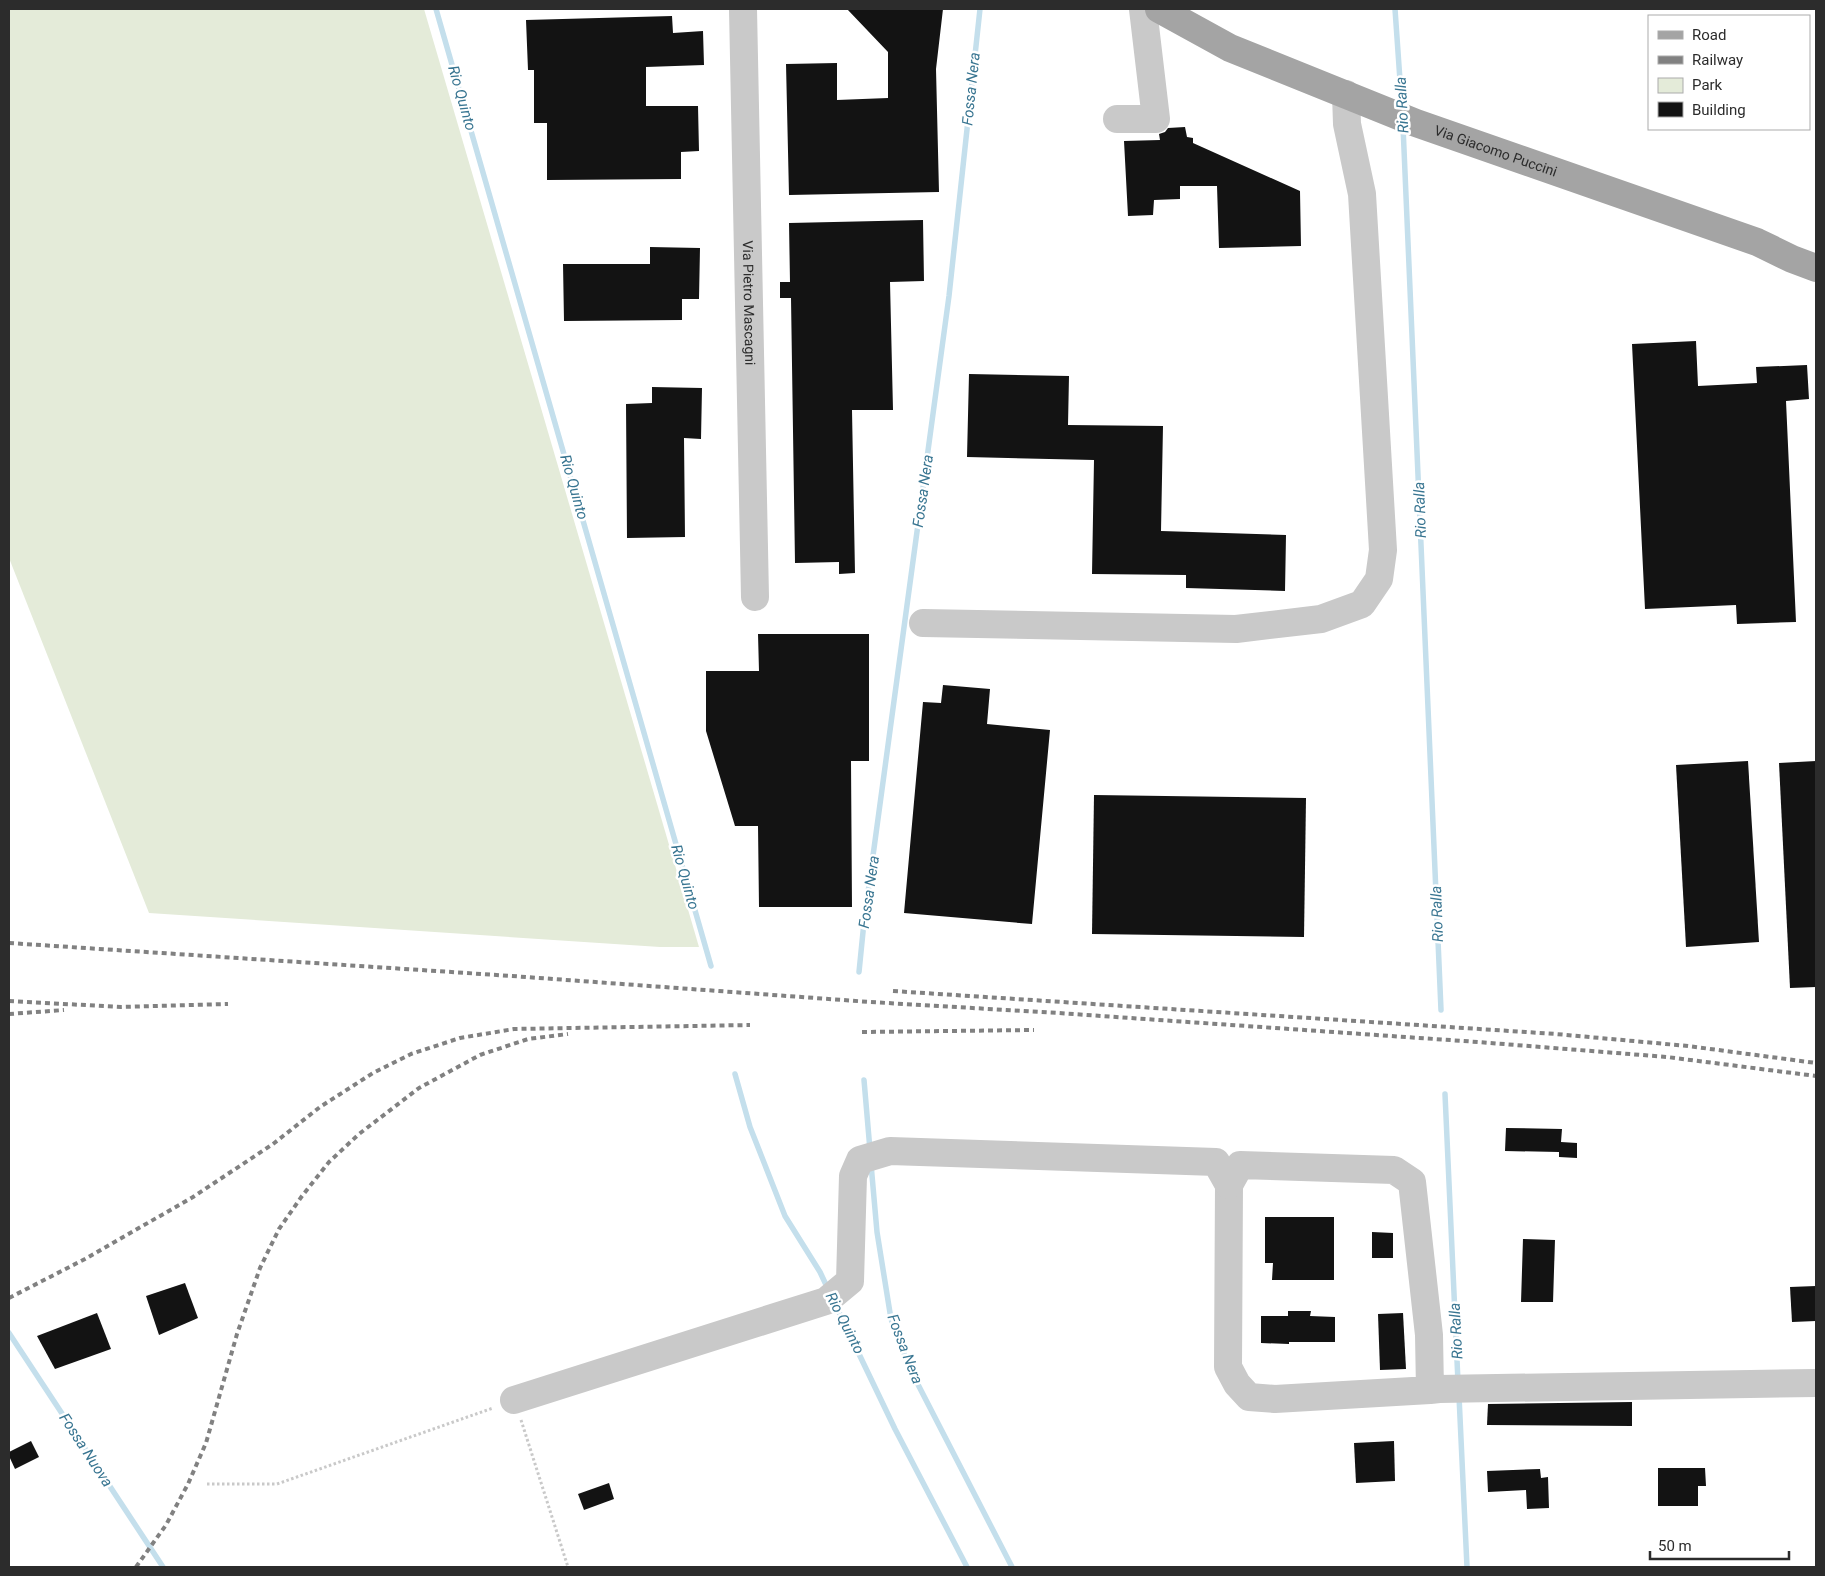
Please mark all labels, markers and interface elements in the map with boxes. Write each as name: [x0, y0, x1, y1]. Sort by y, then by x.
legend: [1648, 15, 1810, 130]
text: Road: [1692, 26, 1726, 44]
water label: Fossa Nera: [958, 51, 984, 126]
text: Railway: [1692, 51, 1743, 69]
water label: Rio Quinto: [444, 63, 480, 133]
water label: Rio Ralla: [1392, 76, 1412, 134]
text: Park: [1692, 76, 1723, 94]
text: Building: [1692, 101, 1746, 119]
street label: Via Giacomo Puccini: [1432, 122, 1559, 180]
street label: Via Pietro Mascagni: [740, 240, 758, 366]
water label: Rio Quinto: [556, 452, 592, 522]
water label: Fossa Nera: [909, 453, 937, 529]
water label: Rio Ralla: [1410, 481, 1430, 538]
water label: Rio Quinto: [667, 842, 703, 912]
water label: Fossa Nera: [855, 854, 883, 930]
water label: Rio Ralla: [1427, 885, 1447, 942]
water label: Rio Quinto: [822, 1289, 868, 1357]
water label: Rio Ralla: [1446, 1302, 1466, 1360]
water label: Fossa Nera: [883, 1311, 927, 1387]
water label: Fossa Nuova: [56, 1410, 117, 1490]
scale bar: [1650, 1528, 1789, 1560]
text: 50 m: [1658, 1537, 1692, 1555]

